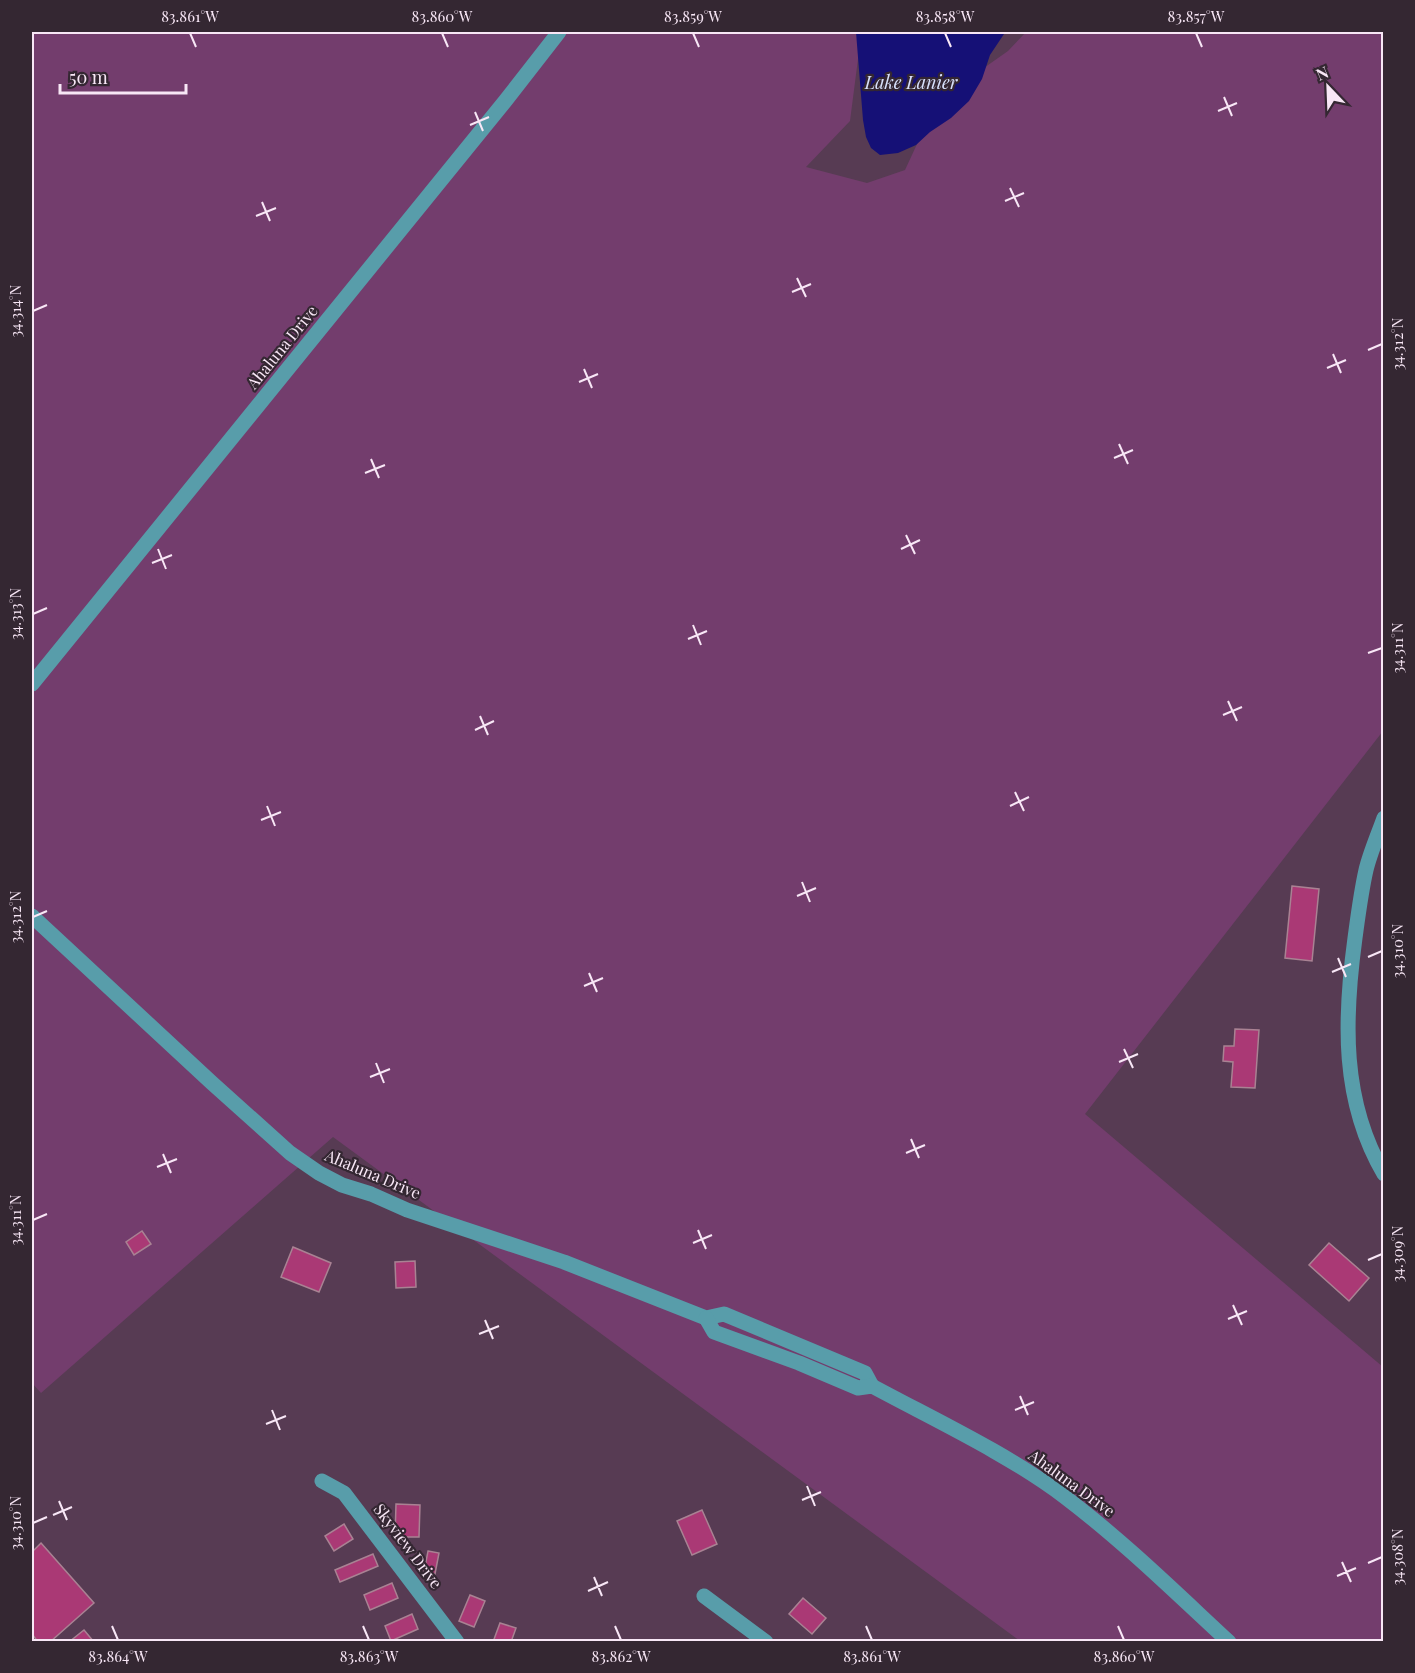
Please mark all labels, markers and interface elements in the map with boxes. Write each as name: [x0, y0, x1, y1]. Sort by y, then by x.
text: 83.861°W: [161, 6, 219, 26]
text: 83.860°W: [412, 6, 473, 26]
text: 83.859°W: [664, 6, 722, 26]
text: 83.858°W: [916, 6, 975, 26]
text: 83.857°W: [1168, 6, 1225, 26]
scale bar: [60, 57, 186, 95]
north arrow: [1298, 57, 1358, 117]
text: N: [1313, 61, 1332, 85]
text: 50 m: [69, 65, 108, 89]
water label: Lake Lanier: [864, 70, 959, 94]
text: 34.314°N: [5, 284, 25, 337]
street label: Ahaluna Drive: [241, 301, 322, 394]
text: 34.312°N: [1387, 317, 1407, 370]
text: 34.313°N: [5, 588, 25, 640]
text: 34.311°N: [1387, 622, 1407, 674]
text: 34.312°N: [5, 890, 25, 943]
text: 34.310°N: [1387, 923, 1407, 978]
street label: Ahaluna Drive: [321, 1144, 424, 1203]
text: 34.311°N: [5, 1194, 25, 1246]
text: 34.309°N: [1387, 1225, 1407, 1282]
street label: Ahaluna Drive: [1024, 1444, 1120, 1521]
text: 34.310°N: [5, 1495, 25, 1550]
street label: Skyview Drive: [370, 1499, 447, 1592]
text: 34.308°N: [1387, 1528, 1407, 1586]
text: 83.864°W: [88, 1646, 148, 1666]
text: 83.863°W: [340, 1646, 399, 1666]
text: 83.862°W: [591, 1646, 651, 1666]
text: 83.861°W: [843, 1646, 901, 1666]
text: 83.860°W: [1094, 1646, 1155, 1666]

